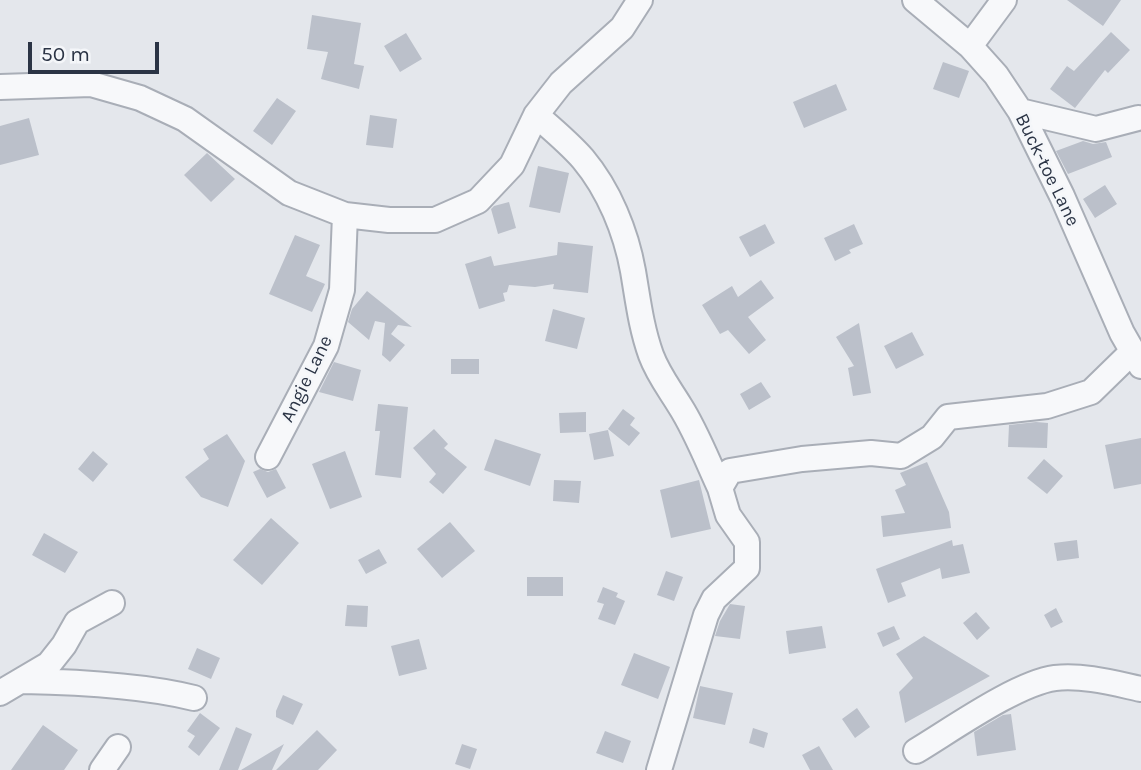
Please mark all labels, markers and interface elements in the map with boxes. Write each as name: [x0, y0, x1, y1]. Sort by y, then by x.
scale bar: [32, 28, 163, 72]
text: 50 m: [41, 42, 90, 66]
street label: Buck-toe Lane: [1010, 110, 1084, 230]
street label: Angie Lane: [276, 332, 338, 426]

